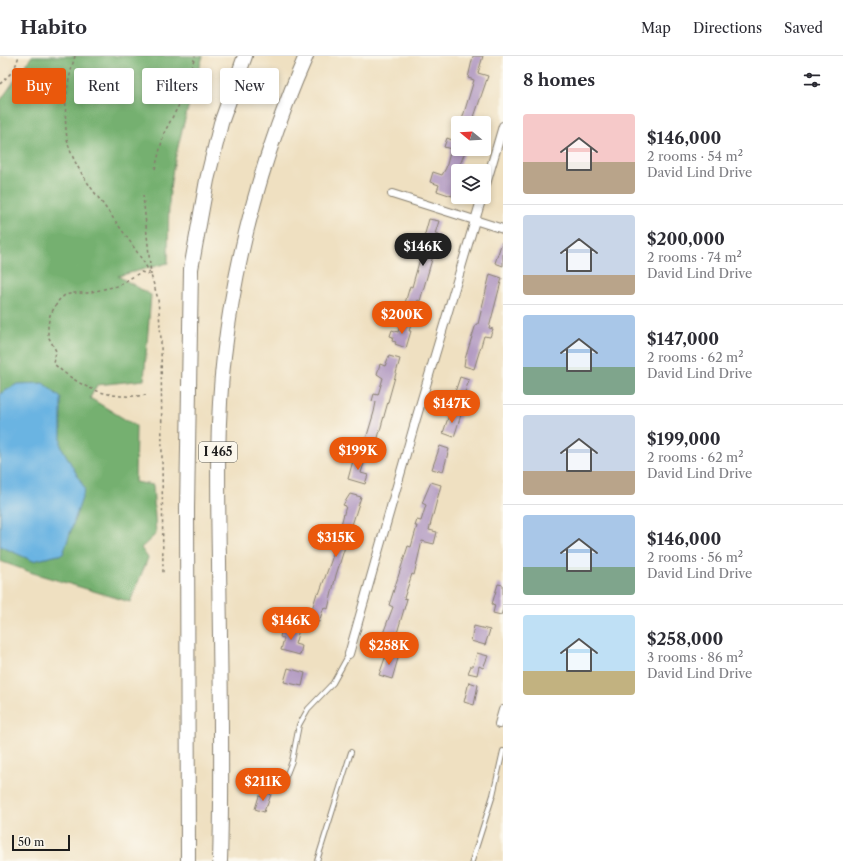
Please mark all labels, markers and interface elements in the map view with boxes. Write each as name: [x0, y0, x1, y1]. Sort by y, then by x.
text: Habito: [20, 16, 87, 39]
text: Map: [641, 19, 671, 37]
text: Directions: [693, 19, 762, 37]
text: Saved: [784, 19, 823, 37]
chip: Buy: [12, 68, 66, 104]
chip: Rent: [74, 68, 134, 104]
chip: Filters: [142, 68, 212, 104]
chip: New: [220, 68, 279, 104]
icon: filters: [801, 69, 823, 91]
text: 8 homes: [523, 70, 595, 90]
north arrow: [451, 116, 491, 156]
map controls: [451, 116, 491, 204]
text: $146,000: [647, 128, 721, 148]
icon: home: [555, 130, 603, 178]
text: 2 rooms · 54 m²: [647, 148, 743, 164]
button: layers: [451, 164, 491, 204]
text: David Lind Drive: [647, 164, 752, 180]
text: $200,000: [647, 229, 725, 249]
icon: home: [555, 231, 603, 279]
pin: $146K: [395, 233, 451, 267]
text: $146K: [404, 238, 442, 254]
text: 2 rooms · 74 m²: [647, 249, 742, 265]
text: David Lind Drive: [647, 265, 752, 281]
pin: $200K: [374, 301, 430, 335]
text: $200K: [381, 306, 423, 322]
text: $147,000: [647, 329, 719, 349]
icon: home: [555, 331, 603, 379]
text: 2 rooms · 62 m²: [647, 349, 744, 365]
text: David Lind Drive: [647, 365, 752, 381]
pin: $147K: [424, 390, 480, 424]
text: $147K: [433, 395, 471, 411]
text: $199,000: [647, 429, 721, 449]
icon: home: [555, 431, 603, 479]
pin: $199K: [330, 437, 386, 471]
road number: I 465: [199, 442, 237, 462]
text: $199K: [338, 442, 378, 458]
text: 2 rooms · 62 m²: [647, 449, 744, 465]
text: David Lind Drive: [647, 465, 752, 481]
pin: $315K: [308, 524, 364, 558]
text: $315K: [317, 529, 355, 545]
text: $146,000: [647, 529, 721, 549]
icon: home: [555, 531, 603, 579]
text: 2 rooms · 56 m²: [647, 549, 743, 565]
text: David Lind Drive: [647, 565, 752, 581]
pin: $146K: [263, 607, 319, 641]
text: $146K: [272, 612, 310, 628]
text: $258,000: [647, 629, 723, 649]
icon: home: [555, 631, 603, 679]
pin: $258K: [361, 632, 417, 666]
text: $258K: [369, 637, 409, 653]
text: 3 rooms · 86 m²: [647, 649, 743, 665]
text: David Lind Drive: [647, 665, 752, 681]
pin: $211K: [235, 768, 291, 802]
text: $211K: [244, 773, 282, 789]
scale bar: [12, 833, 70, 852]
text: 50 m: [18, 835, 44, 849]

